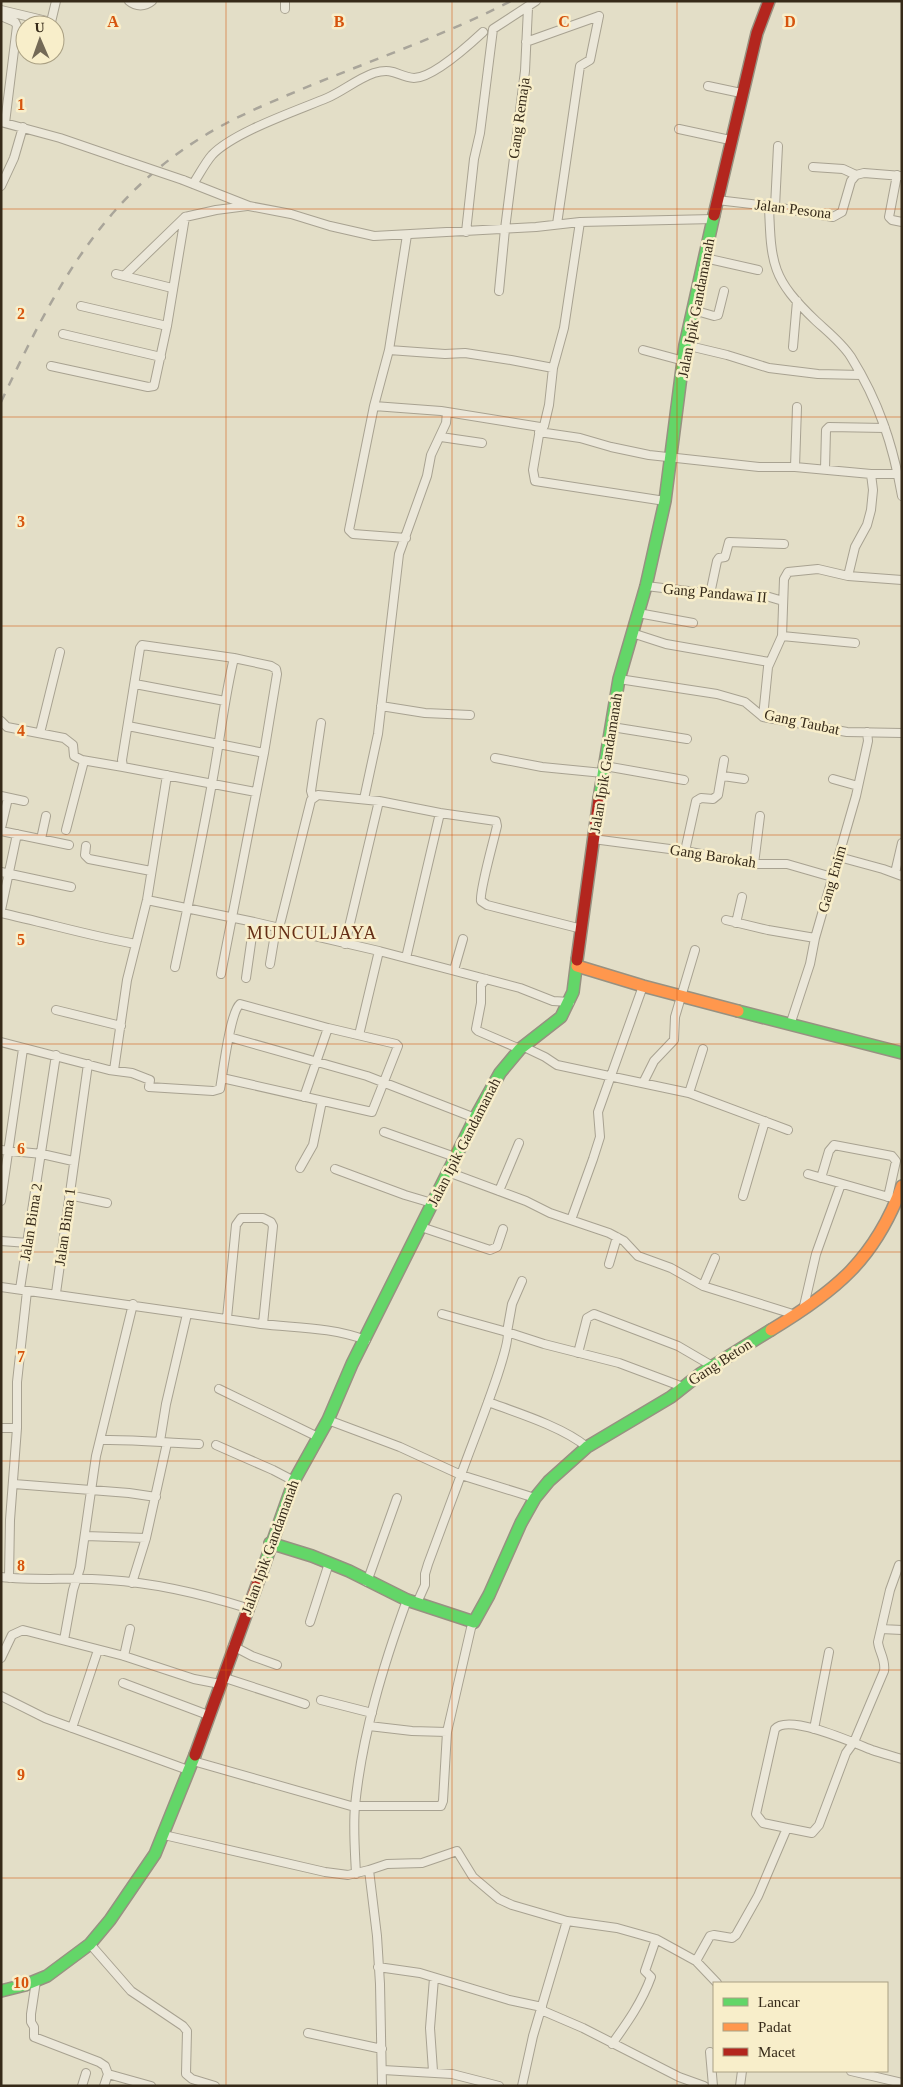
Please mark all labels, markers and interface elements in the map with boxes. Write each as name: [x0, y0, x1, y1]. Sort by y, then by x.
text: A: [107, 13, 119, 30]
text: B: [334, 13, 345, 30]
text: C: [558, 13, 570, 30]
text: D: [784, 13, 796, 30]
north arrow: [15, 15, 65, 65]
text: U: [34, 20, 45, 35]
street label: Gang Remaja: [505, 76, 533, 160]
text: 1: [17, 96, 25, 113]
street label: Jalan Pesona: [754, 196, 833, 222]
street label: Jalan Ipik Gandamanah: [675, 236, 717, 379]
text: 2: [17, 305, 25, 322]
text: 3: [17, 513, 25, 530]
street label: Gang Pandawa II: [662, 580, 768, 606]
street label: Jalan Ipik Gandamanah: [587, 691, 625, 834]
street label: Gang Taubat: [763, 706, 842, 738]
text: 4: [17, 722, 25, 739]
street label: Gang Barokah: [669, 841, 758, 871]
street label: Gang Enim: [815, 843, 849, 914]
district label: MUNCULJAYA: [247, 923, 377, 943]
text: 5: [17, 931, 25, 948]
street label: Jalan Ipik Gandamanah: [425, 1075, 503, 1209]
text: 6: [17, 1140, 25, 1157]
street label: Jalan Bima 2: [17, 1182, 45, 1262]
street label: Jalan Bima 1: [52, 1187, 78, 1267]
street label: Gang Beton: [685, 1335, 755, 1388]
text: 7: [17, 1348, 25, 1365]
street label: Jalan Ipik Gandamanah: [238, 1477, 302, 1616]
text: 8: [17, 1557, 25, 1574]
text: 9: [17, 1766, 25, 1783]
text: 10: [13, 1974, 29, 1991]
legend: [713, 1982, 888, 2072]
text: Lancar: [758, 1994, 800, 2010]
text: Padat: [758, 2019, 792, 2035]
text: Macet: [758, 2044, 796, 2060]

